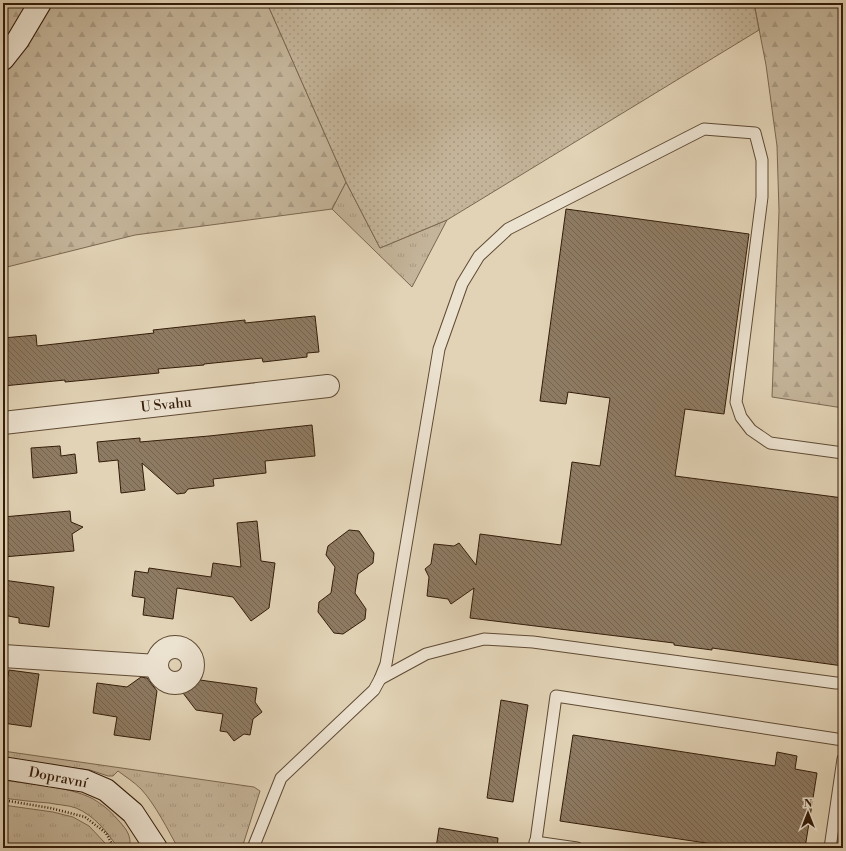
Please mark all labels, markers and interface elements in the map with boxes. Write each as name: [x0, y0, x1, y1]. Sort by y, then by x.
street label: U Svahu: [140, 393, 192, 417]
street label: Dopravní: [27, 763, 90, 793]
north arrow: [788, 793, 828, 833]
text: N: [804, 797, 813, 811]

